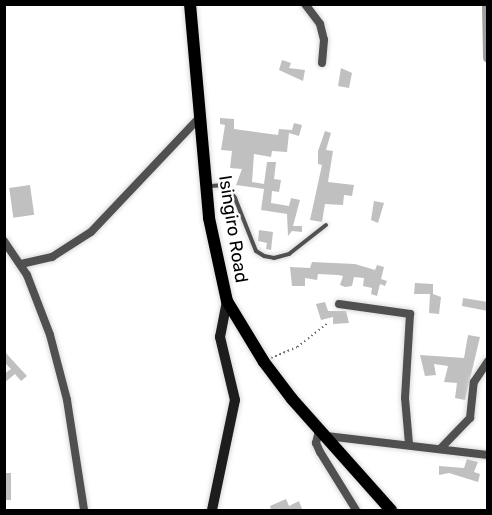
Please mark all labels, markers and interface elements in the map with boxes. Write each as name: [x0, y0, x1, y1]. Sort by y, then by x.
street label: Isingiro Road: [214, 174, 252, 284]

